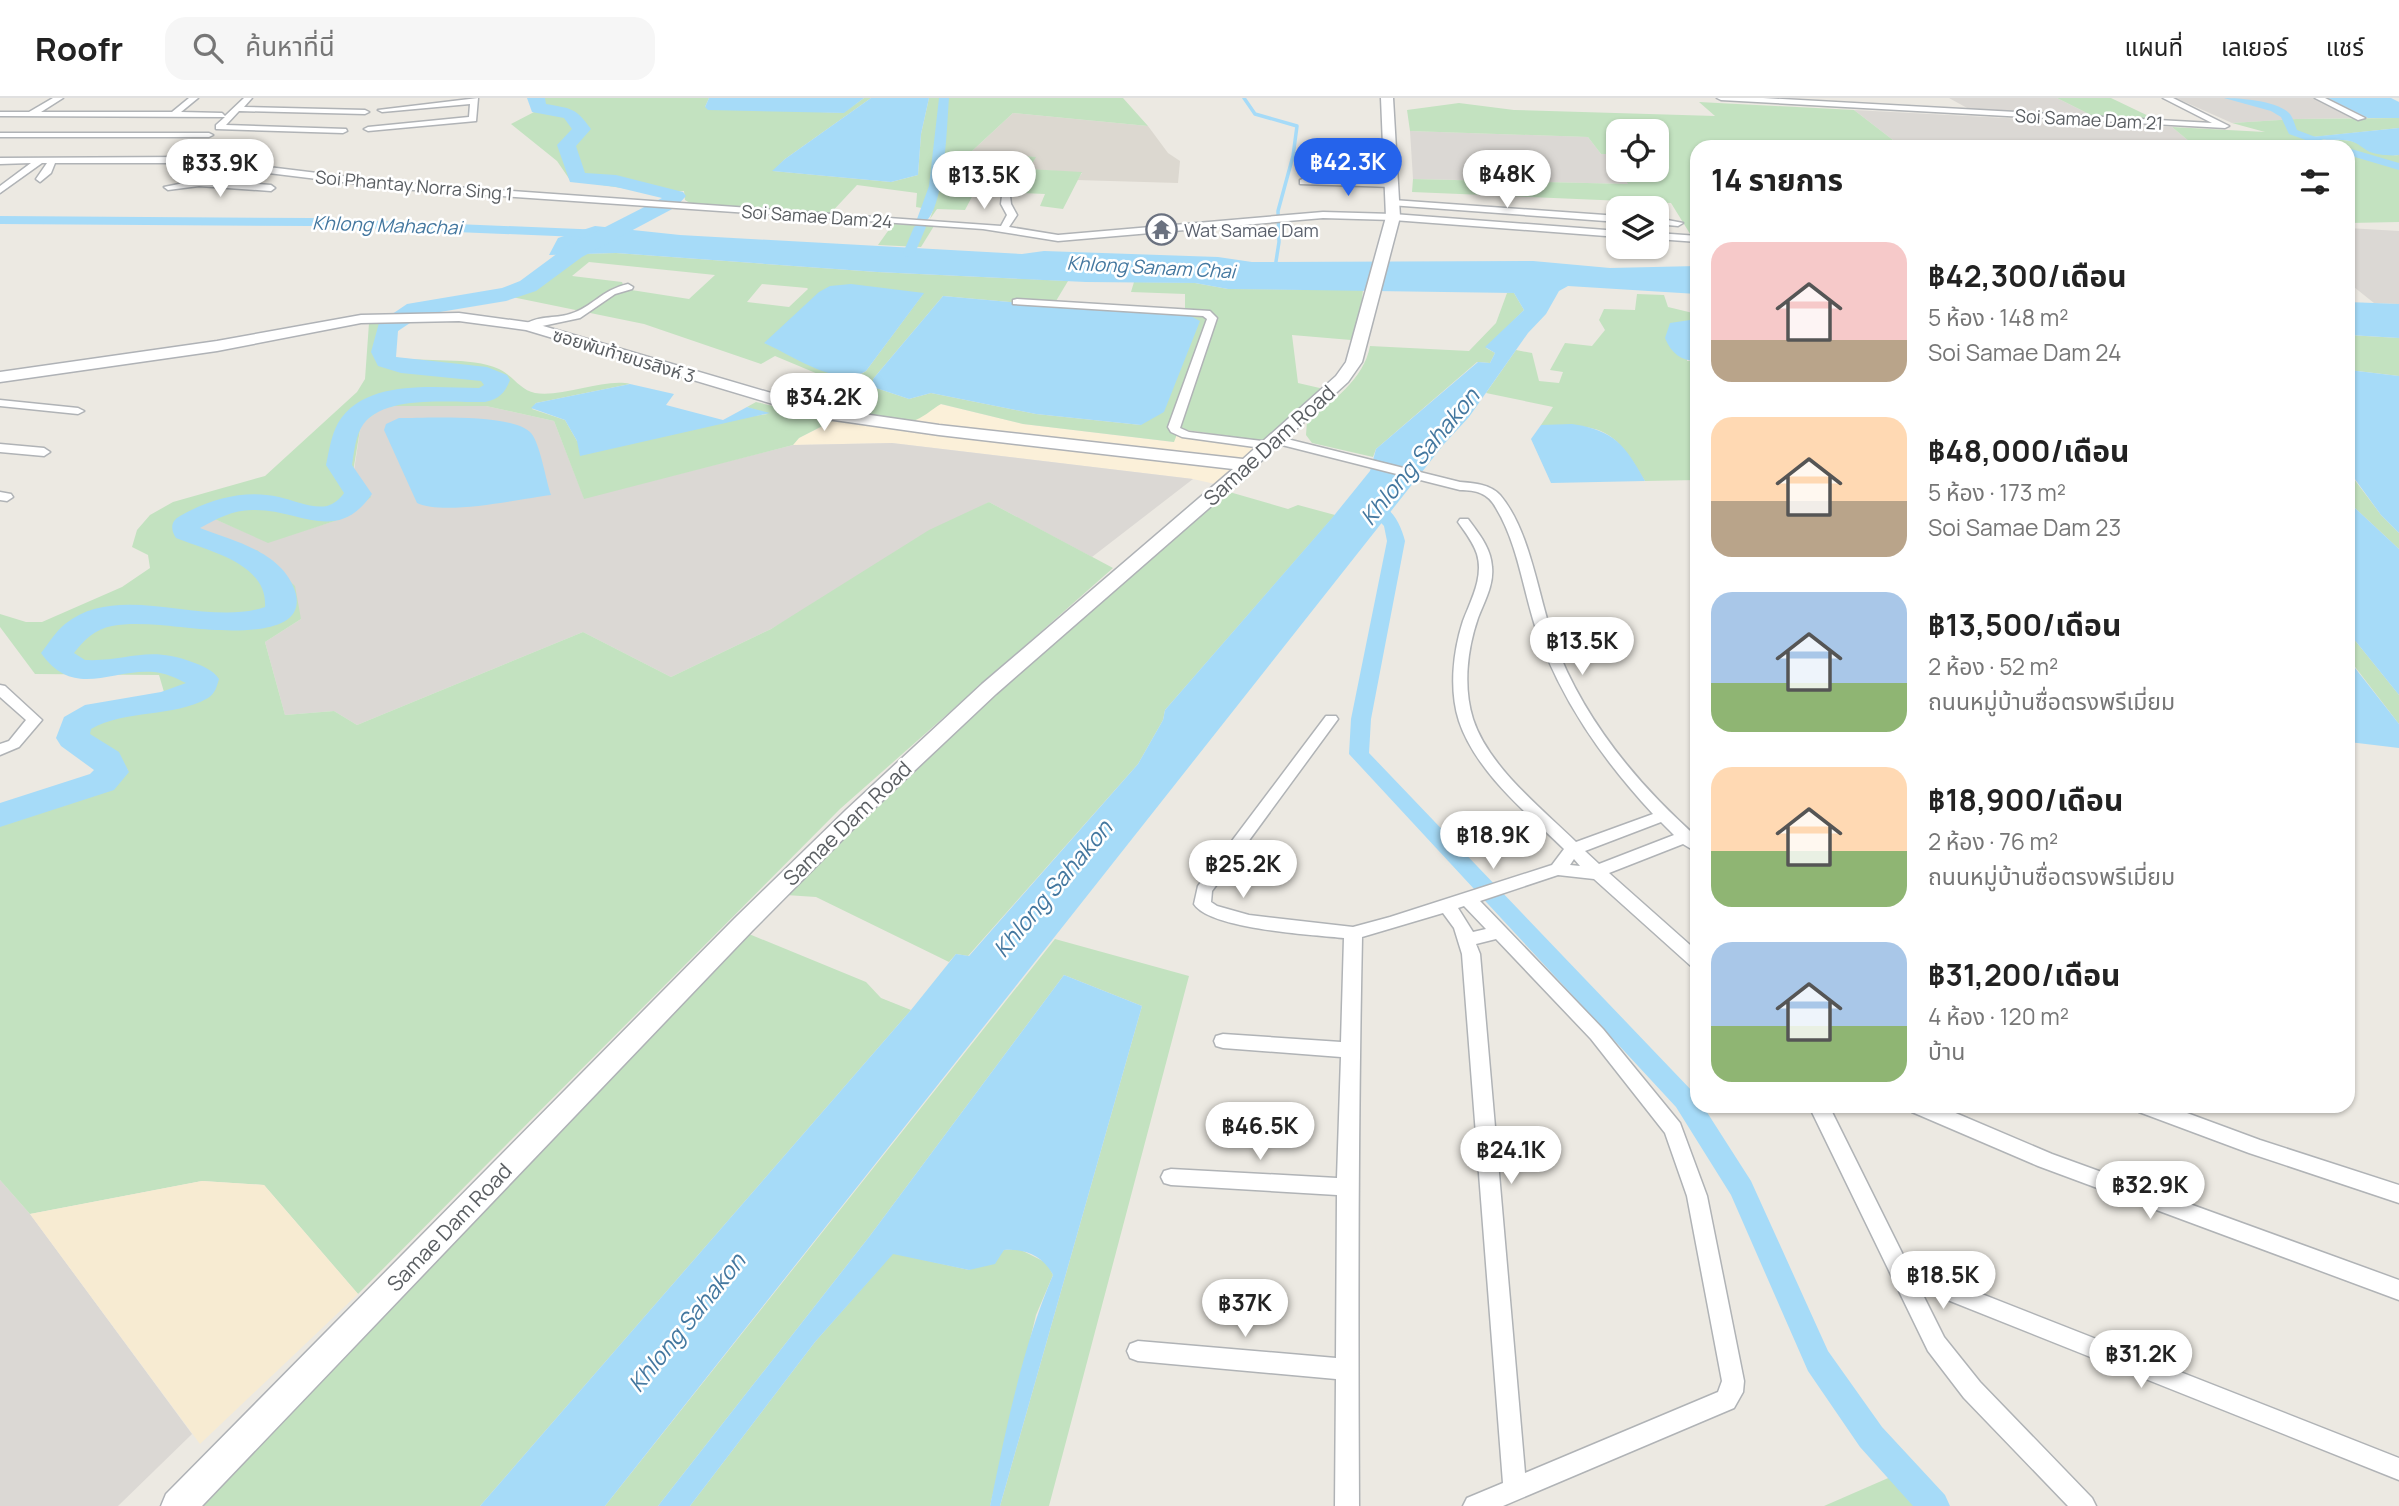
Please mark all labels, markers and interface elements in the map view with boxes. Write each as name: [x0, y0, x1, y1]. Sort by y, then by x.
search box: [165, 17, 655, 80]
text: Roofr: [35, 26, 123, 71]
text: ค้นหาที่นี่: [245, 28, 335, 64]
icon: search: [189, 29, 227, 67]
text: แผนที่: [2125, 30, 2183, 63]
text: เลเยอร์: [2221, 30, 2288, 63]
text: แชร์: [2326, 30, 2364, 63]
street label: Soi Samae Dam 21: [2014, 103, 2164, 135]
map controls: [1606, 119, 1669, 259]
button: locate: [1606, 119, 1669, 182]
pin: ฿42.3K: [1291, 139, 1405, 198]
pin: ฿33.9K: [163, 140, 277, 199]
text: ฿42.3K: [1310, 145, 1386, 177]
text: ฿33.9K: [182, 146, 258, 178]
pin: ฿48K: [1466, 150, 1548, 210]
pin: ฿13.5K: [927, 152, 1041, 211]
text: ฿48K: [1479, 157, 1535, 189]
text: ฿13.5K: [948, 158, 1020, 190]
text: 14 รายการ: [1711, 159, 1843, 200]
icon: filters: [2296, 163, 2334, 201]
street label: Soi Phantay Norra Sing 1: [314, 164, 514, 206]
button: layers: [1606, 196, 1669, 259]
street label: Soi Samae Dam 24: [741, 199, 893, 233]
water label: Khlong Mahachai: [312, 209, 465, 241]
temple icon: Wat Samae Dam: [1144, 213, 1178, 247]
place label: Wat Samae Dam: [1184, 218, 1319, 242]
water label: Khlong Sanam Chai: [1066, 250, 1238, 285]
text: ฿42,300/เดือน: [1928, 255, 2127, 296]
icon: home: [1767, 270, 1851, 354]
text: 5 ห้อง · 148 m²: [1928, 301, 2069, 333]
street label: ซอยพันท้ายนรสิงห์ 3: [550, 322, 698, 388]
text: Soi Samae Dam 24: [1928, 336, 2122, 368]
pin: ฿34.2K: [767, 374, 881, 433]
street label: Samae Dam Road: [1197, 378, 1341, 512]
text: ฿34.2K: [786, 380, 862, 412]
water label: Khlong Sahakon: [1352, 380, 1487, 531]
text: ฿48,000/เดือน: [1928, 430, 2130, 471]
icon: home: [1767, 445, 1851, 529]
text: 5 ห้อง · 173 m²: [1928, 476, 2066, 508]
text: Soi Samae Dam 23: [1928, 511, 2121, 543]
text: ฿13,500/เดือน: [1928, 604, 2121, 645]
pin: ฿13.5K: [1525, 618, 1639, 677]
icon: home: [1767, 620, 1851, 704]
text: ฿13.5K: [1546, 624, 1618, 656]
text: 2 ห้อง · 52 m²: [1928, 650, 2058, 682]
text: ถนนหมู่บ้านซื่อตรงพรีเมี่ยม: [1928, 685, 2175, 717]
street label: Samae Dam Road: [777, 755, 917, 891]
text: ฿18,900/เดือน: [1928, 779, 2123, 820]
icon: home: [1767, 795, 1851, 879]
water label: Khlong Sahakon: [985, 812, 1120, 963]
pin: ฿18.9K: [1436, 812, 1550, 871]
text: ฿18.9K: [1456, 818, 1530, 850]
text: 2 ห้อง · 76 m²: [1928, 825, 2058, 857]
pin: ฿25.2K: [1186, 840, 1300, 900]
text: ฿25.2K: [1205, 847, 1281, 879]
text: ถนนหมู่บ้านซื่อตรงพรีเมี่ยม: [1928, 860, 2175, 892]
text: ฿31,200/เดือน: [1928, 954, 2120, 995]
icon: home: [1767, 970, 1851, 1054]
text: 4 ห้อง · 120 m²: [1928, 1000, 2069, 1032]
text: บ้าน: [1928, 1035, 1965, 1067]
pin: ฿46.5K: [1203, 1102, 1317, 1162]
text: ฿46.5K: [1222, 1109, 1299, 1141]
pin: ฿24.1K: [1454, 1126, 1568, 1186]
text: ฿24.1K: [1476, 1133, 1546, 1165]
street label: Samae Dam Road: [381, 1157, 517, 1297]
pin: ฿32.9K: [2093, 1162, 2207, 1221]
text: ฿32.9K: [2112, 1168, 2188, 1200]
water label: Khlong Sahakon: [620, 1245, 753, 1398]
pin: ฿18.5K: [1886, 1252, 2000, 1311]
text: ฿18.5K: [1907, 1258, 1979, 1290]
pin: ฿37K: [1204, 1280, 1286, 1339]
text: ฿37K: [1218, 1286, 1272, 1318]
pin: ฿31.2K: [2084, 1330, 2198, 1390]
text: ฿31.2K: [2105, 1337, 2177, 1369]

